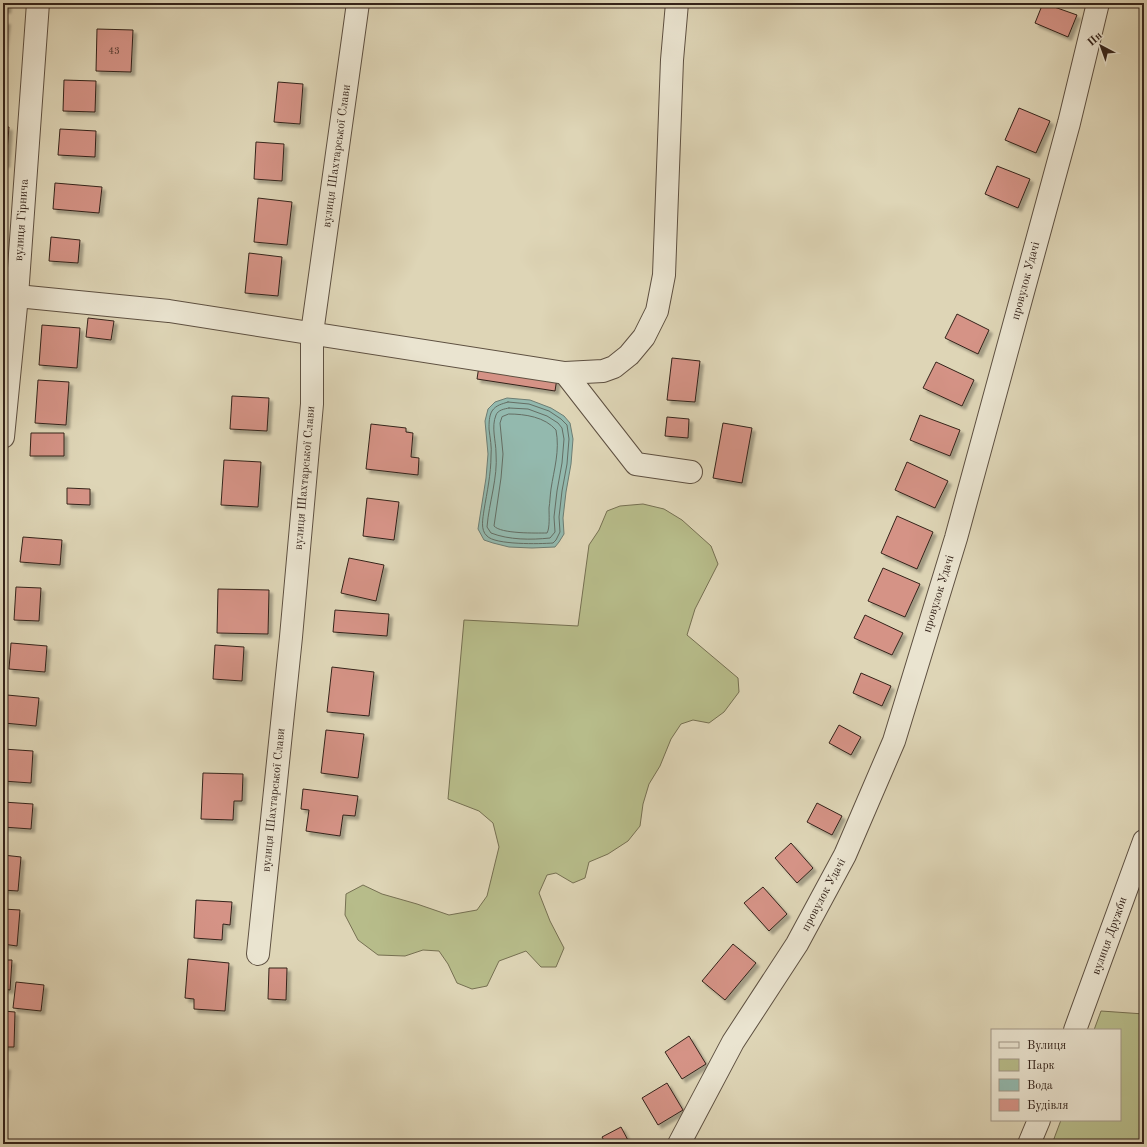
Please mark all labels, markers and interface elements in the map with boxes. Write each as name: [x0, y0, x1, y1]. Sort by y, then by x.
north arrow: [1081, 26, 1121, 66]
text: Пн: [1086, 30, 1105, 49]
house number: 43: [108, 46, 120, 56]
street label: вулиця Шахтарської Слави: [321, 84, 353, 228]
street label: вулиця Гірнича: [12, 178, 31, 261]
street label: провулок Удачі: [1009, 240, 1042, 321]
street label: вулиця Шахтарської Слави: [293, 406, 317, 550]
street label: провулок Удачі: [921, 554, 956, 634]
street label: вулиця Шахтарської Слави: [260, 728, 288, 872]
street label: провулок Удачі: [799, 856, 848, 933]
street label: вулиця Дружби: [1090, 895, 1130, 977]
legend: [991, 1029, 1121, 1121]
text: Вулиця: [1027, 1040, 1066, 1052]
text: Парк: [1027, 1060, 1055, 1072]
text: Вода: [1027, 1080, 1053, 1092]
text: Будівля: [1027, 1099, 1069, 1112]

